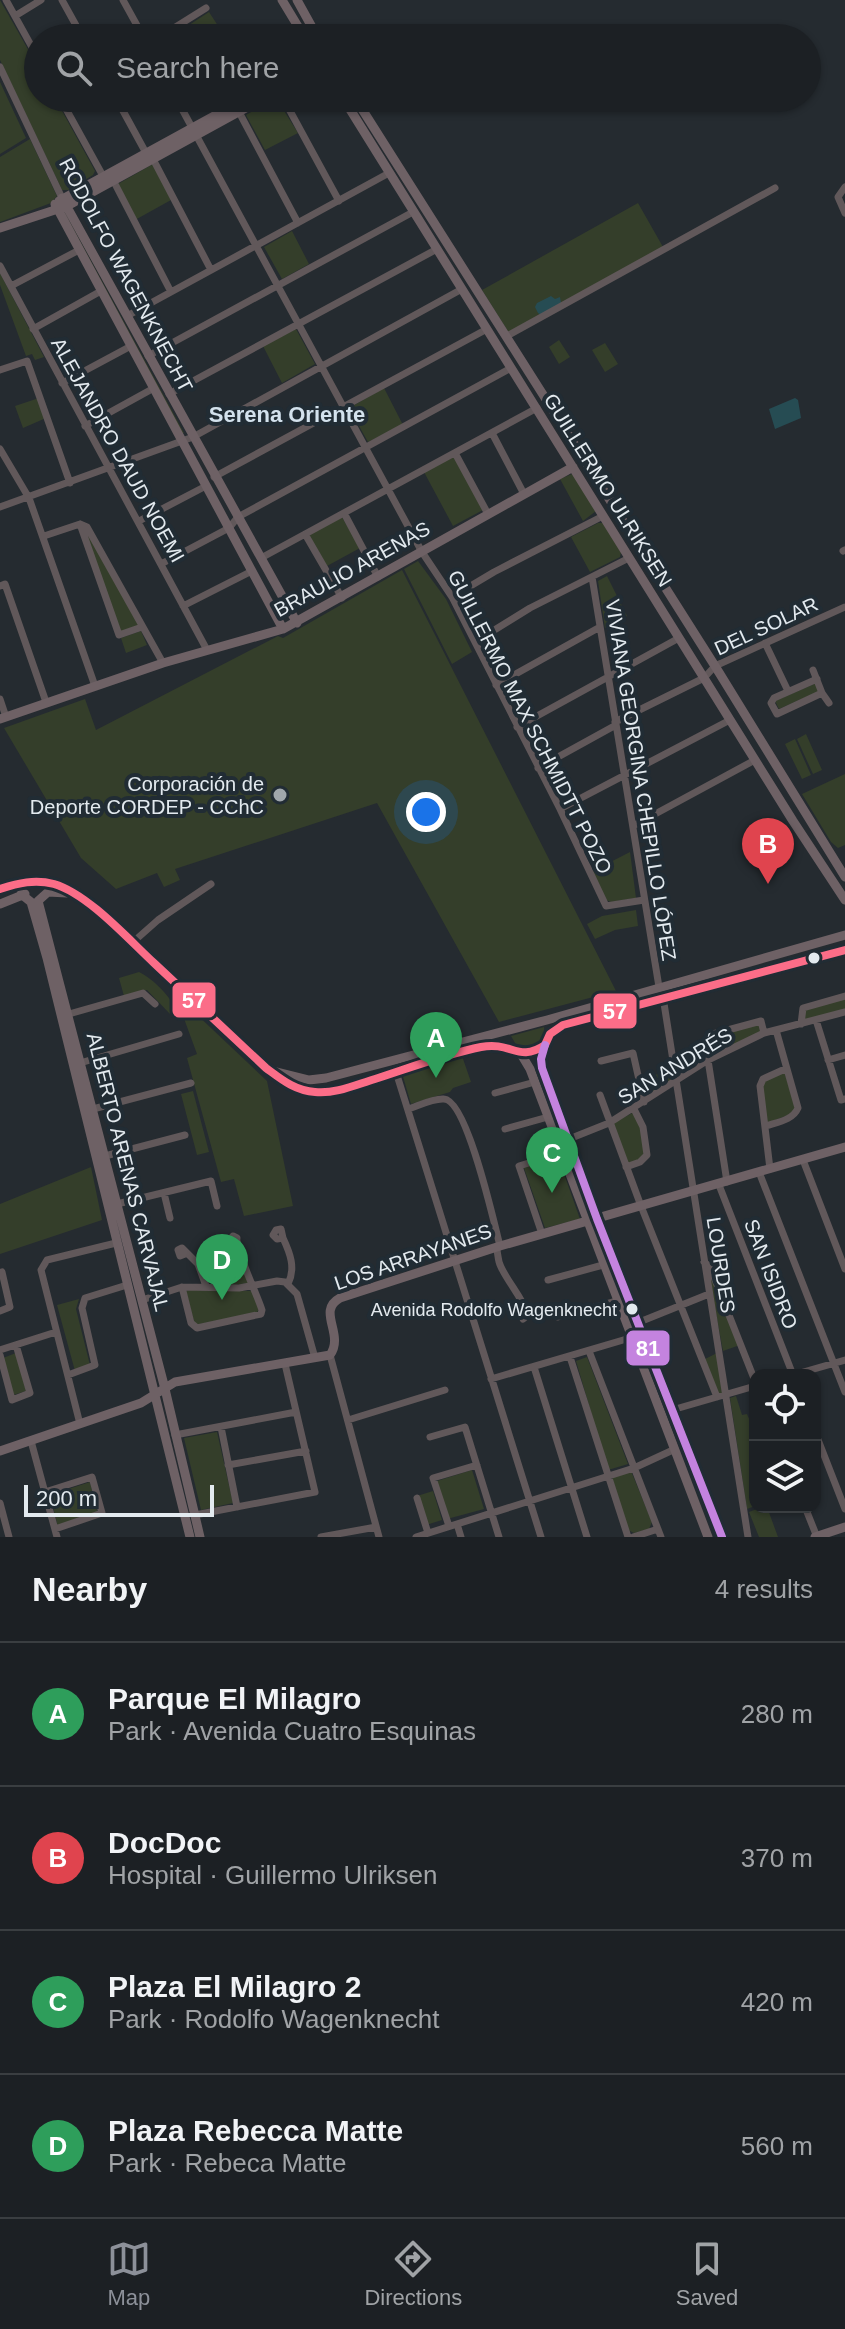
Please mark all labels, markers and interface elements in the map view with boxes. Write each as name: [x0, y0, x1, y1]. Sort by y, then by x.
search box: [24, 24, 821, 112]
icon: search: [52, 46, 96, 90]
text: Search here: [116, 51, 279, 84]
street label: RODOLFO WAGENKNECHT: [55, 154, 197, 396]
street label: ALEJANDRO DAUD NOEMI: [47, 334, 189, 566]
street label: GUILLERMO ULRIKSEN: [539, 389, 677, 591]
district label: Serena Oriente: [209, 402, 365, 427]
street label: BRAULIO ARENAS: [270, 517, 434, 621]
street label: GUILLERMO MAX SCHMIDTT POZO: [444, 567, 616, 877]
street label: DEL SOLAR: [711, 592, 821, 660]
street label: VIVIANA GEORGINA CHEPILLO LÓPEZ: [602, 598, 680, 962]
place label: Corporación de Deporte CORDEP - CChC: [30, 773, 264, 818]
marker: Corporación de Deporte CORDEP - CChC: [271, 786, 289, 804]
your location: [406, 792, 446, 832]
pin: B: [742, 818, 794, 884]
unlabelled marker: [806, 950, 822, 966]
line badge: 57: [171, 981, 217, 1019]
text: 57: [182, 988, 206, 1013]
line badge: 57: [592, 992, 638, 1030]
text: 57: [603, 999, 627, 1024]
pin: A: [410, 1012, 462, 1078]
street label: SAN ANDRÉS: [614, 1023, 736, 1109]
street label: ALBERTO ARENAS CARVAJAL: [83, 1030, 173, 1314]
pin: C: [526, 1127, 578, 1193]
street label: LOURDES: [703, 1216, 739, 1314]
street label: SAN ISIDRO: [740, 1216, 802, 1332]
street label: LOS ARRAYANES: [331, 1220, 495, 1294]
pin: D: [196, 1234, 248, 1300]
place label: Avenida Rodolfo Wagenknecht: [371, 1300, 617, 1320]
marker: Avenida Rodolfo Wagenknecht: [624, 1301, 640, 1317]
line badge: 81: [625, 1329, 671, 1367]
text: 81: [636, 1336, 660, 1361]
map controls: [749, 1369, 821, 1513]
button: locate: [749, 1369, 821, 1441]
button: layers: [749, 1441, 821, 1513]
scale bar: [24, 1481, 214, 1517]
text: 200 m: [36, 1486, 97, 1511]
text: Nearby: [32, 1570, 147, 1608]
text: 4 results: [715, 1574, 813, 1604]
text: Parque El Milagro: [108, 1682, 361, 1715]
text: A: [49, 1699, 67, 1729]
text: 280 m: [741, 1699, 813, 1729]
text: Park · Avenida Cuatro Esquinas: [108, 1716, 476, 1746]
text: DocDoc: [108, 1826, 221, 1859]
text: B: [49, 1843, 67, 1873]
text: 370 m: [741, 1843, 813, 1873]
text: Hospital · Guillermo Ulriksen: [108, 1860, 437, 1890]
text: Plaza El Milagro 2: [108, 1970, 361, 2003]
text: C: [49, 1987, 67, 2017]
text: 420 m: [741, 1987, 813, 2017]
text: Park · Rodolfo Wagenknecht: [108, 2004, 439, 2034]
text: Plaza Rebecca Matte: [108, 2114, 403, 2147]
text: D: [49, 2131, 67, 2161]
text: 560 m: [741, 2131, 813, 2161]
text: Park · Rebeca Matte: [108, 2148, 346, 2178]
tab: Map: [107, 2237, 151, 2311]
tab: Directions: [364, 2237, 462, 2311]
tab: Saved: [676, 2237, 738, 2311]

